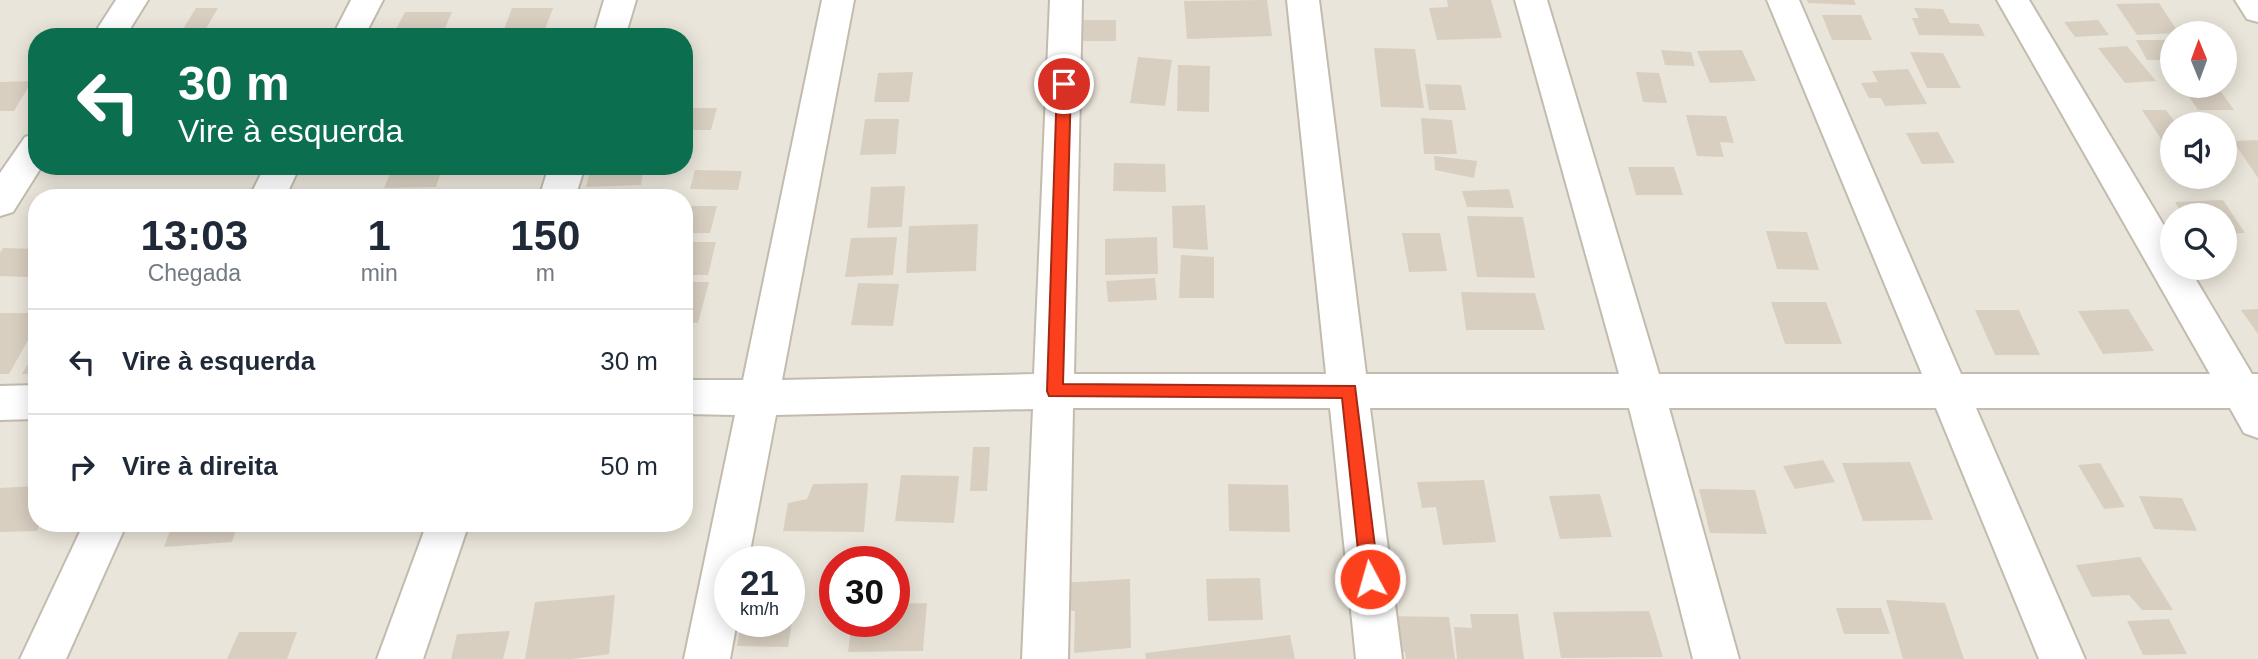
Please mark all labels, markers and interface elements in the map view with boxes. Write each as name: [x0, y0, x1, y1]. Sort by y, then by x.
north arrow: [2160, 21, 2236, 98]
map controls: [2160, 21, 2237, 280]
pin: [1034, 54, 1094, 114]
icon: left: [63, 56, 154, 147]
text: 30 m: [178, 56, 290, 110]
icon: arrive: [1045, 65, 1083, 103]
button: sound: [2160, 112, 2237, 189]
text: Vire à esquerda: [178, 113, 403, 149]
button: search: [2160, 203, 2237, 280]
text: 13:03: [141, 212, 248, 259]
text: 1: [367, 212, 391, 259]
text: 150: [510, 212, 580, 259]
text: Chegada: [148, 260, 241, 286]
text: min: [361, 260, 398, 286]
text: m: [536, 260, 555, 286]
icon: left: [63, 343, 101, 381]
text: Vire à esquerda: [122, 346, 315, 376]
text: 30 m: [600, 346, 658, 376]
icon: right: [63, 448, 101, 486]
text: Vire à direita: [122, 451, 278, 481]
text: 50 m: [600, 451, 658, 481]
position arrow: [1333, 542, 1407, 616]
speed limit sign: 30: [819, 546, 910, 637]
text: 21: [740, 563, 779, 602]
text: km/h: [740, 599, 779, 619]

